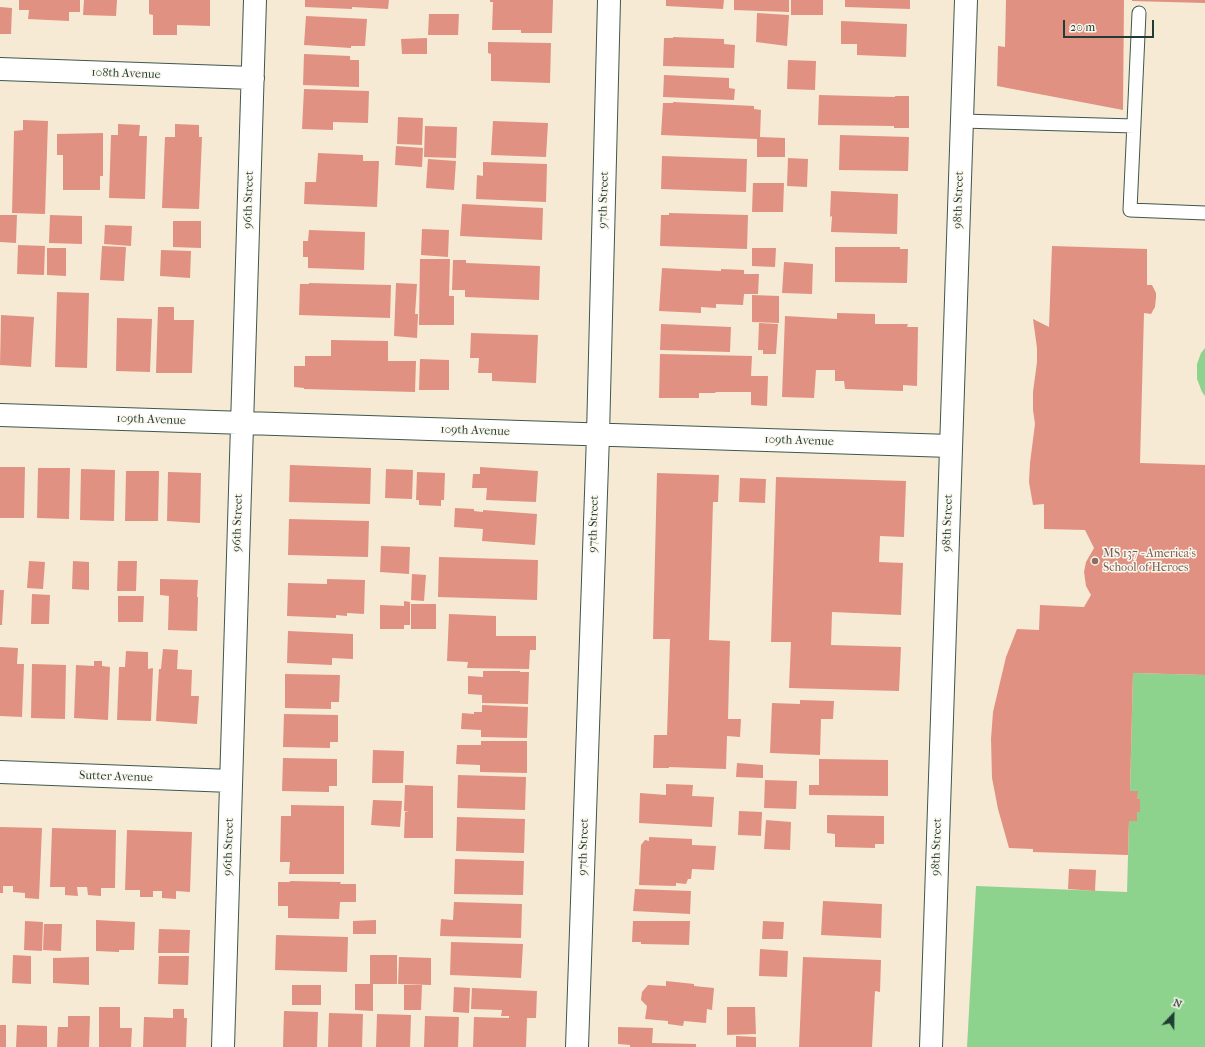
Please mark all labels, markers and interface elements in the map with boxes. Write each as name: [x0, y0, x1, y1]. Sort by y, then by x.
scale bar: [1065, 12, 1156, 38]
text: 20 m: [1070, 20, 1095, 34]
street label: 108th Avenue: [91, 66, 161, 82]
street label: 96th Street: [241, 171, 257, 229]
street label: 97th Street: [596, 171, 612, 229]
street label: 98th Street: [951, 171, 967, 229]
street label: 109th Avenue: [116, 412, 186, 428]
street label: 109th Avenue: [440, 423, 510, 439]
street label: 109th Avenue: [764, 433, 834, 449]
street label: 96th Street: [230, 494, 246, 552]
street label: 98th Street: [940, 494, 956, 552]
street label: 97th Street: [586, 495, 602, 553]
place label: MS 137 - America's School of Heroes: [1103, 547, 1196, 575]
marker: MS 137 - America's School of Heroes: [1090, 556, 1100, 566]
street label: Sutter Avenue: [79, 769, 153, 785]
street label: 96th Street: [221, 818, 237, 876]
street label: 97th Street: [576, 818, 592, 876]
street label: 98th Street: [929, 818, 945, 876]
north arrow: [1153, 995, 1193, 1035]
text: N: [1171, 996, 1184, 1011]

